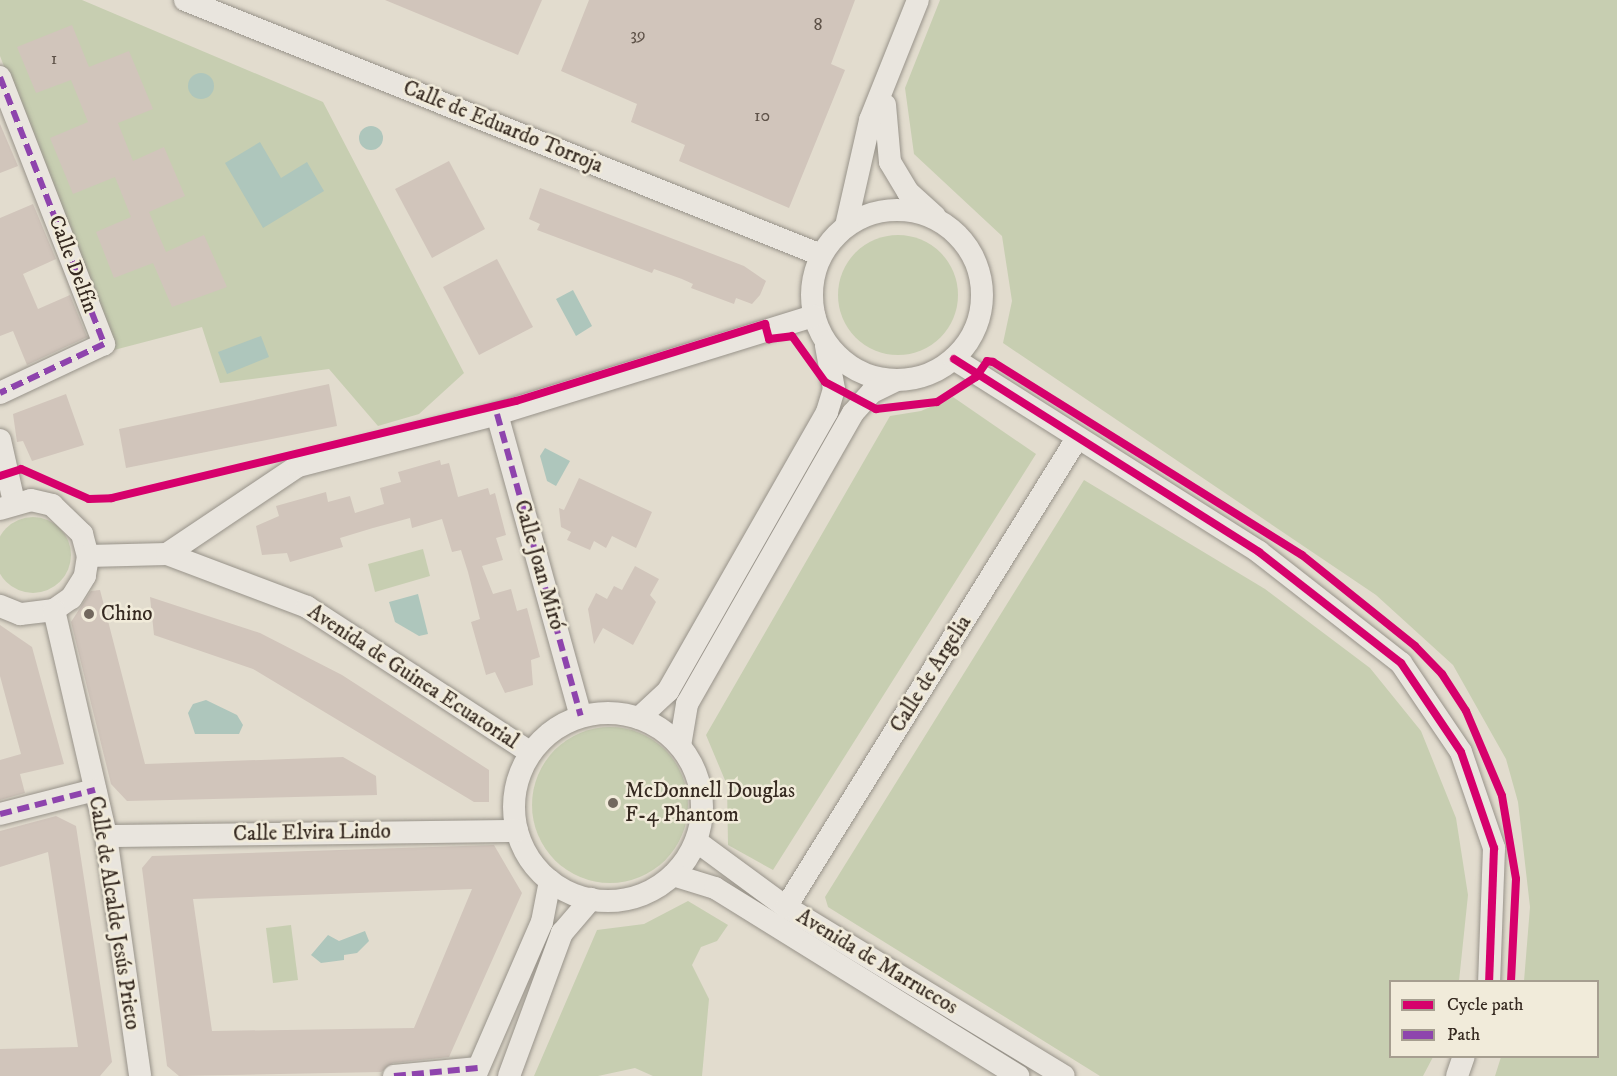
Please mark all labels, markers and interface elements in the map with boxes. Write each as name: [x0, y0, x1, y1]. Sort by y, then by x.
house number: 8: [813, 14, 823, 36]
house number: 39: [630, 24, 646, 46]
house number: 1: [51, 48, 57, 70]
street label: Calle de Eduardo Torroja: [399, 75, 607, 179]
house number: 10: [754, 105, 770, 127]
street label: Calle Delfín: [43, 212, 103, 316]
street label: Calle Joan Miró: [508, 497, 570, 633]
street label: Avenida de Guinea Ecuatorial: [303, 599, 523, 755]
place label: Chino: [101, 601, 153, 627]
marker: Chino: [82, 607, 96, 621]
street label: Calle de Argelia: [885, 611, 977, 737]
place label: McDonnell Douglas F-4 Phantom: [625, 778, 795, 828]
street label: Calle de Alcalde Jesús Prieto: [83, 794, 145, 1032]
marker: McDonnell Douglas F-4 Phantom: [606, 796, 620, 810]
street label: Calle Elvira Lindo: [233, 819, 391, 847]
street label: Avenida de Marruecos: [792, 904, 962, 1020]
legend: [1389, 980, 1599, 1058]
text: Cycle path: [1447, 994, 1524, 1016]
text: Path: [1447, 1024, 1480, 1046]

